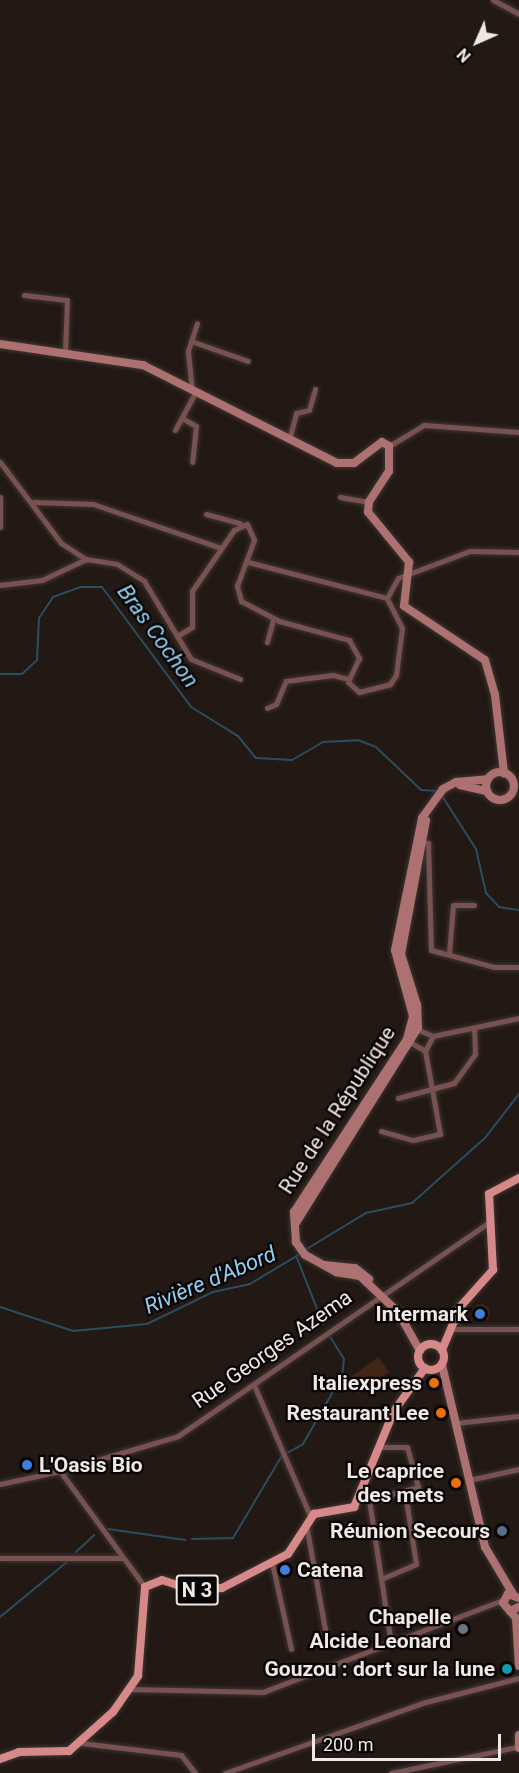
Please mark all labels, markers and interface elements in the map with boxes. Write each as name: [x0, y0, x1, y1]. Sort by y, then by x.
north arrow: [447, 12, 507, 72]
text: N: [453, 44, 475, 66]
water label: Bras Cochon: [112, 579, 204, 693]
street label: Rue de la République: [273, 1021, 401, 1199]
water label: Rivière d'Abord: [140, 1240, 280, 1320]
street label: Rue Georges Azema: [187, 1284, 357, 1414]
place label: Intermark: [376, 1301, 468, 1327]
marker: Intermark: [473, 1307, 487, 1321]
place label: Italiexpress: [312, 1370, 422, 1396]
marker: Italiexpress: [427, 1376, 441, 1390]
place label: Restaurant Lee: [287, 1400, 429, 1426]
marker: Restaurant Lee: [434, 1406, 448, 1420]
place label: L'Oasis Bio: [39, 1452, 143, 1478]
marker: L'Oasis Bio: [20, 1458, 34, 1472]
place label: Le caprice des mets: [347, 1458, 444, 1508]
marker: Le caprice des mets: [449, 1476, 463, 1490]
place label: Réunion Secours: [330, 1518, 490, 1544]
marker: Réunion Secours: [495, 1524, 509, 1538]
place label: Catena: [297, 1557, 363, 1583]
marker: Catena: [278, 1563, 292, 1577]
road number: N 3: [174, 1573, 220, 1607]
place label: Chapelle Alcide Leonard: [310, 1604, 451, 1654]
marker: Chapelle Alcide Leonard: [456, 1622, 470, 1636]
place label: Gouzou : dort sur la lune: [264, 1656, 495, 1682]
marker: Gouzou : dort sur la lune: [500, 1662, 514, 1676]
scale bar: [315, 1722, 504, 1760]
text: 200 m: [323, 1734, 374, 1755]

